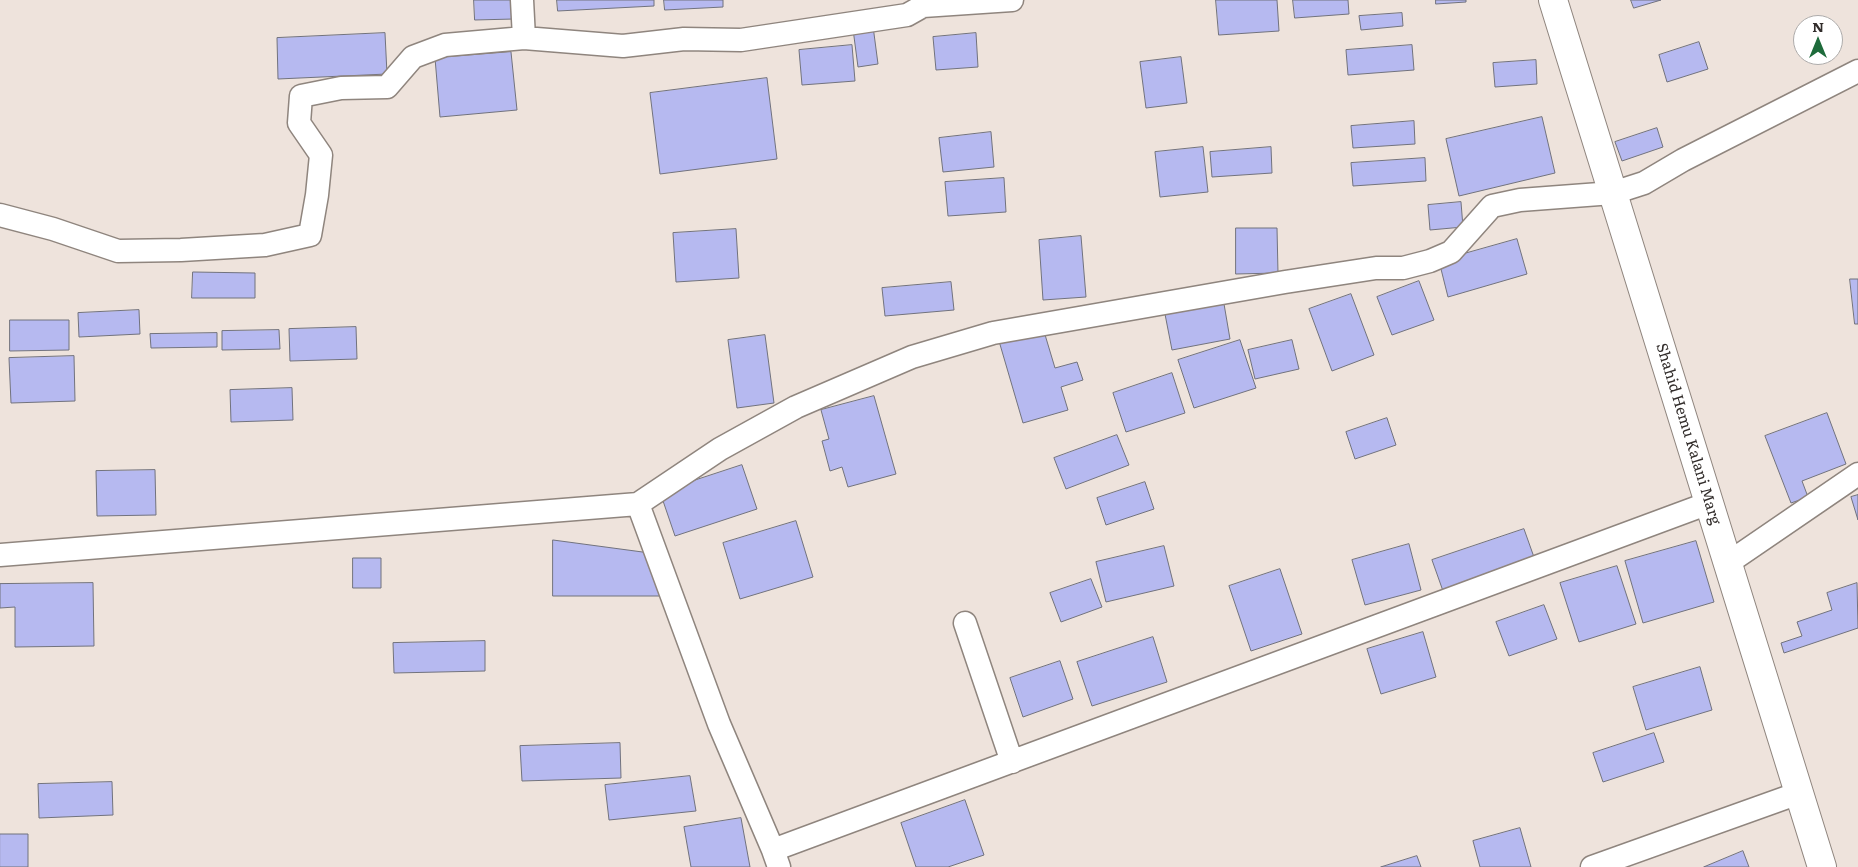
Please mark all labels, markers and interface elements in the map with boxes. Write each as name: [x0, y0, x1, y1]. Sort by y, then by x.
north arrow: [1793, 15, 1843, 65]
text: N: [1812, 16, 1824, 36]
street label: Shahid Hemu Kalani Marg: [1652, 341, 1724, 527]

